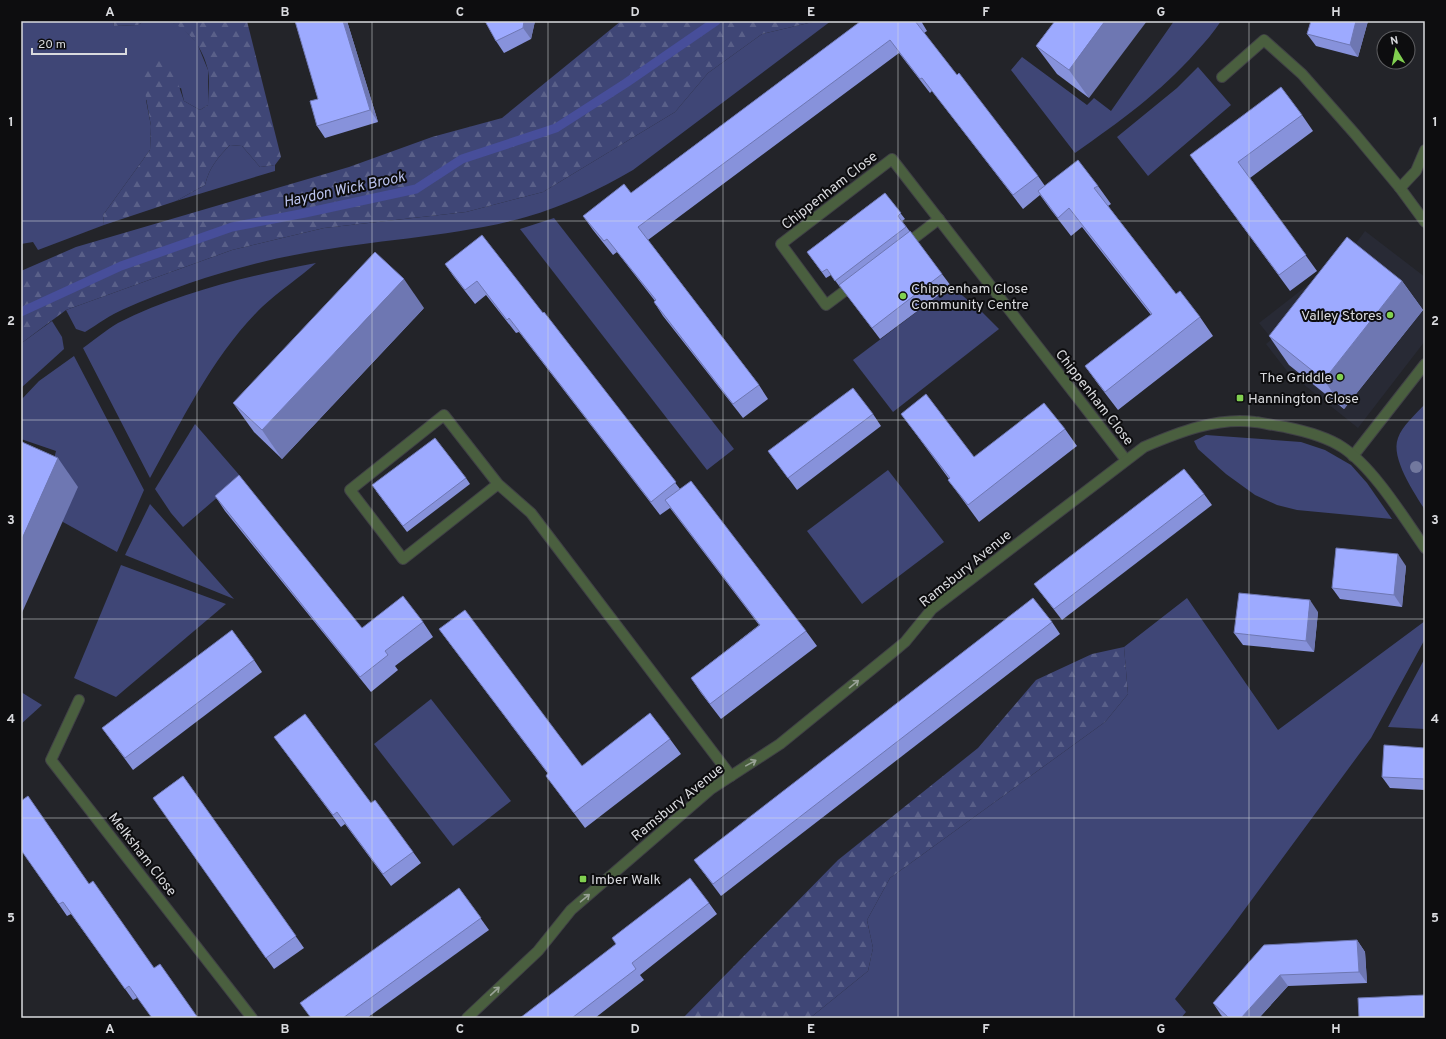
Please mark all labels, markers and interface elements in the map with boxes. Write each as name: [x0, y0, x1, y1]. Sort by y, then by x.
text: A: [105, 5, 115, 21]
text: B: [281, 5, 290, 21]
text: C: [456, 5, 464, 21]
text: D: [630, 5, 640, 21]
text: E: [807, 5, 815, 21]
text: F: [982, 5, 990, 21]
text: G: [1157, 5, 1166, 21]
text: H: [1331, 5, 1341, 21]
scale bar: [32, 30, 126, 56]
north arrow: [1376, 30, 1416, 70]
text: N: [1389, 34, 1400, 49]
text: 20 m: [38, 37, 66, 53]
text: 1: [8, 115, 14, 131]
text: 1: [1432, 115, 1438, 131]
street label: Chippenham Close: [779, 148, 881, 234]
water label: Haydon Wick Brook: [282, 168, 407, 213]
place label: Chippenham Close Community Centre: [911, 281, 1029, 314]
marker: Chippenham Close Community Centre: [898, 291, 908, 301]
place label: Valley Stores: [1301, 308, 1382, 325]
marker: Valley Stores: [1385, 310, 1395, 320]
text: 2: [7, 314, 15, 330]
text: 2: [1431, 314, 1439, 330]
street label: Chippenham Close: [1051, 347, 1137, 449]
place label: The Griddle: [1259, 370, 1332, 387]
marker: The Griddle: [1335, 372, 1345, 382]
place label: Hannington Close: [1248, 391, 1359, 408]
marker: Hannington Close: [1235, 393, 1245, 403]
text: 3: [7, 513, 15, 529]
text: 3: [1431, 513, 1439, 529]
street label: Ramsbury Avenue: [916, 527, 1015, 611]
one-way arrow: [848, 680, 859, 689]
text: 4: [7, 712, 15, 728]
text: 4: [1431, 712, 1439, 728]
one-way arrow: [745, 759, 757, 766]
street label: Ramsbury Avenue: [628, 761, 727, 845]
street label: Melksham Close: [104, 810, 180, 900]
place label: Imber Walk: [591, 872, 661, 889]
marker: Imber Walk: [578, 874, 588, 884]
one-way arrow: [580, 894, 590, 903]
text: 5: [7, 911, 15, 927]
text: 5: [1431, 911, 1439, 927]
one-way arrow: [490, 987, 500, 996]
text: A: [105, 1022, 115, 1038]
text: B: [281, 1022, 290, 1038]
text: C: [456, 1022, 464, 1038]
text: D: [630, 1022, 640, 1038]
text: E: [807, 1022, 815, 1038]
text: F: [982, 1022, 990, 1038]
text: G: [1157, 1022, 1166, 1038]
text: H: [1331, 1022, 1341, 1038]

